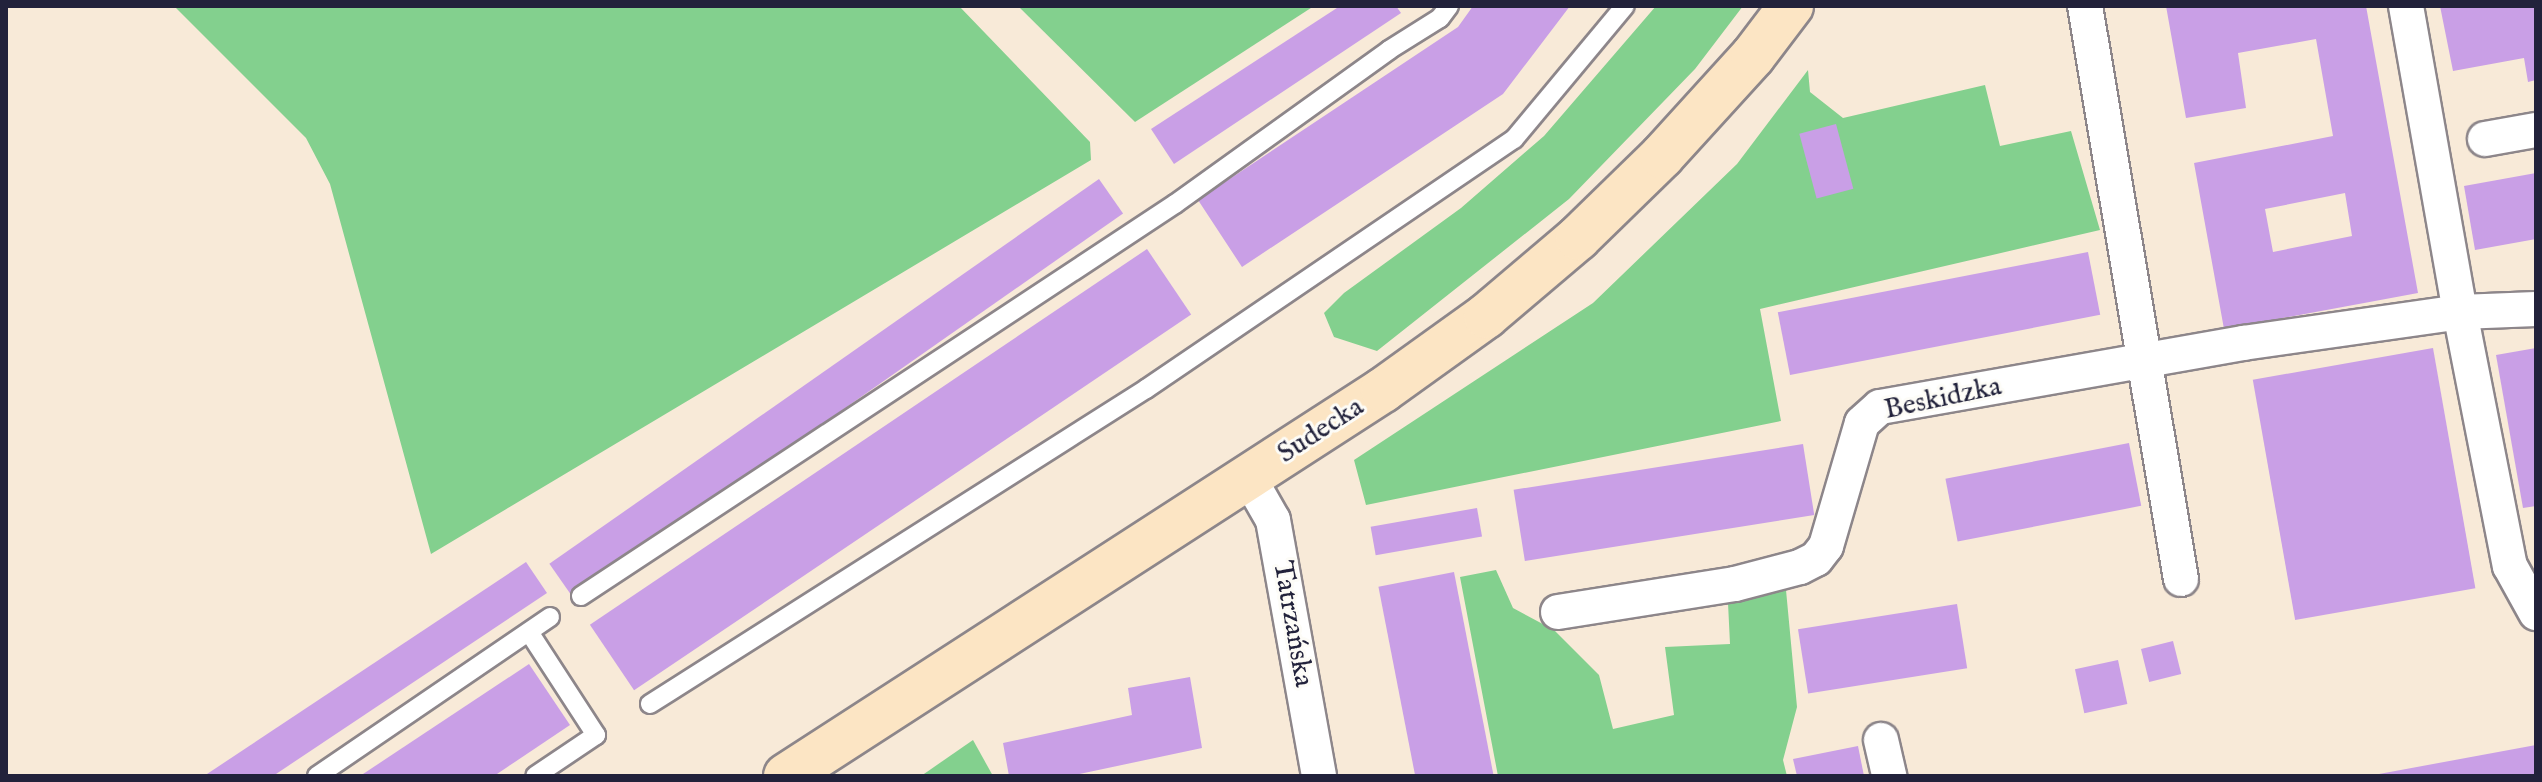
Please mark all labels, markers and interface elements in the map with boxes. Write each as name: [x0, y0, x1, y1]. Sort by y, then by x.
street label: Beskidzka: [1882, 370, 2004, 428]
street label: Sudecka: [1272, 391, 1370, 471]
street label: Tatrzańska: [1264, 558, 1320, 690]

